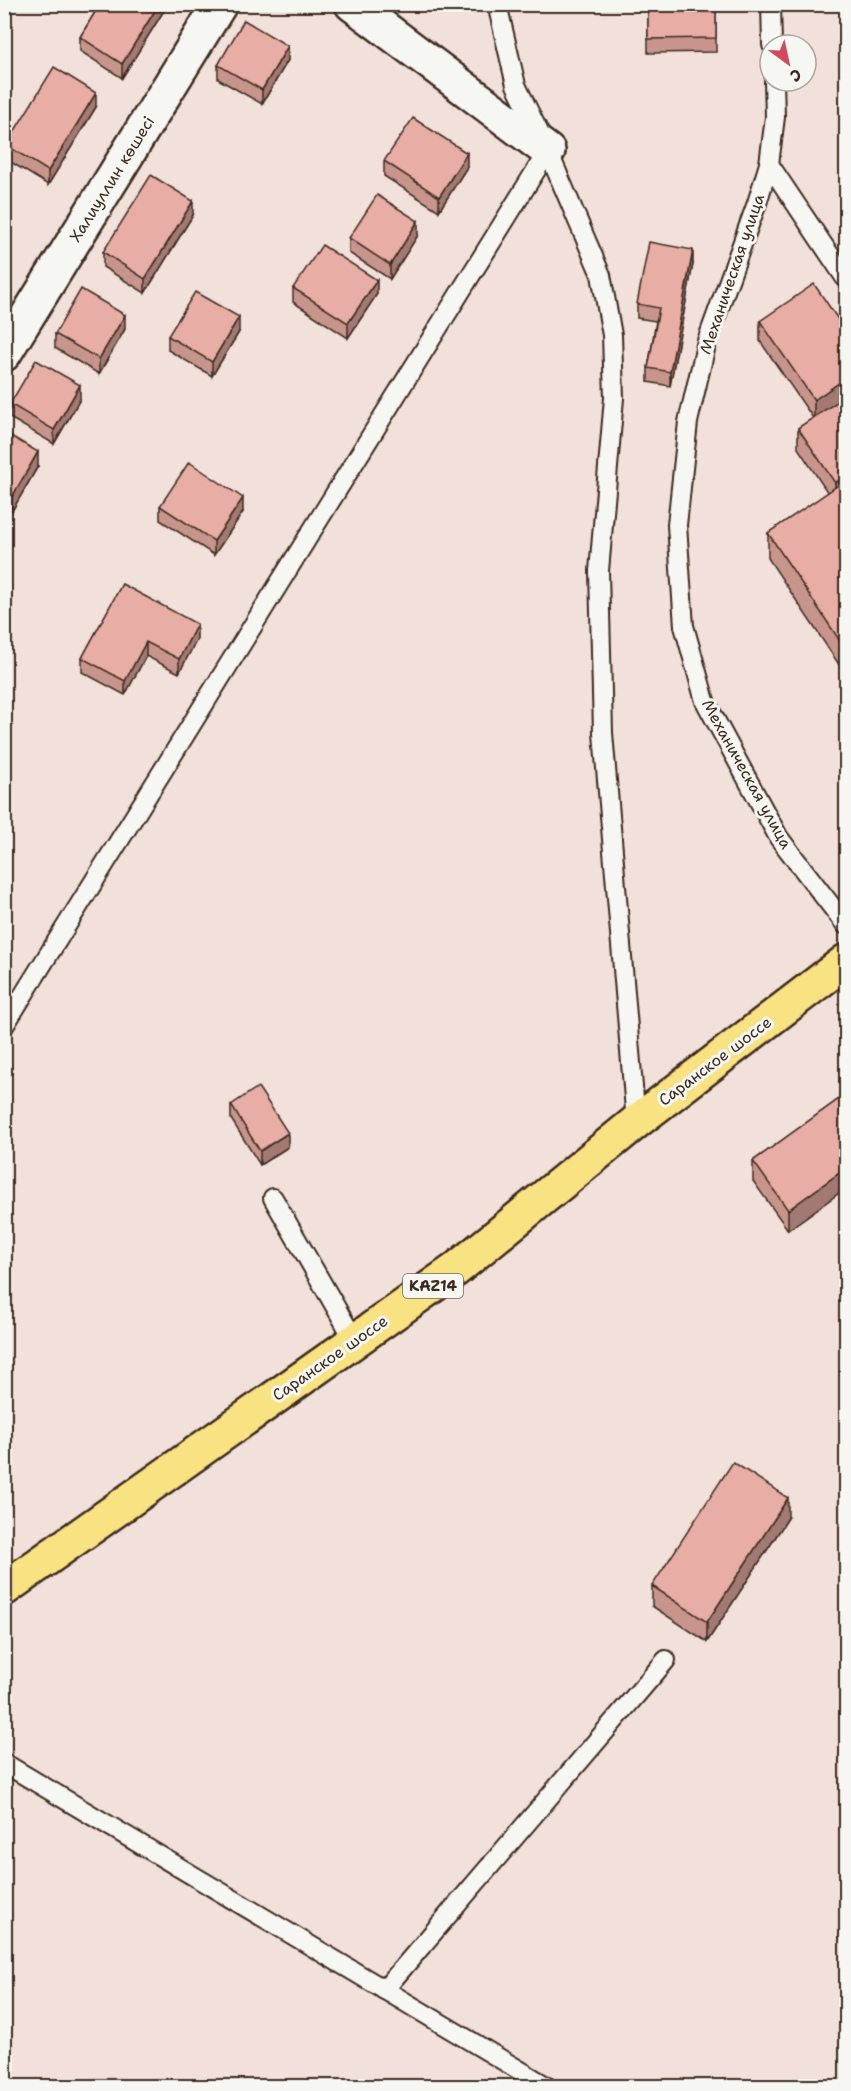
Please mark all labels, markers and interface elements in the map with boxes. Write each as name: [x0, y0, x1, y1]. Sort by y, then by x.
north arrow: [758, 33, 818, 93]
text: С: [786, 64, 806, 87]
street label: Халиуллин көшесі: [65, 112, 159, 246]
street label: Механическая улица: [695, 191, 769, 357]
street label: Механическая улица: [697, 695, 797, 853]
street label: Саранское шоссе: [654, 1012, 776, 1110]
road number: KAZ14: [403, 1274, 463, 1298]
street label: Саранское шоссе: [268, 1310, 392, 1406]

